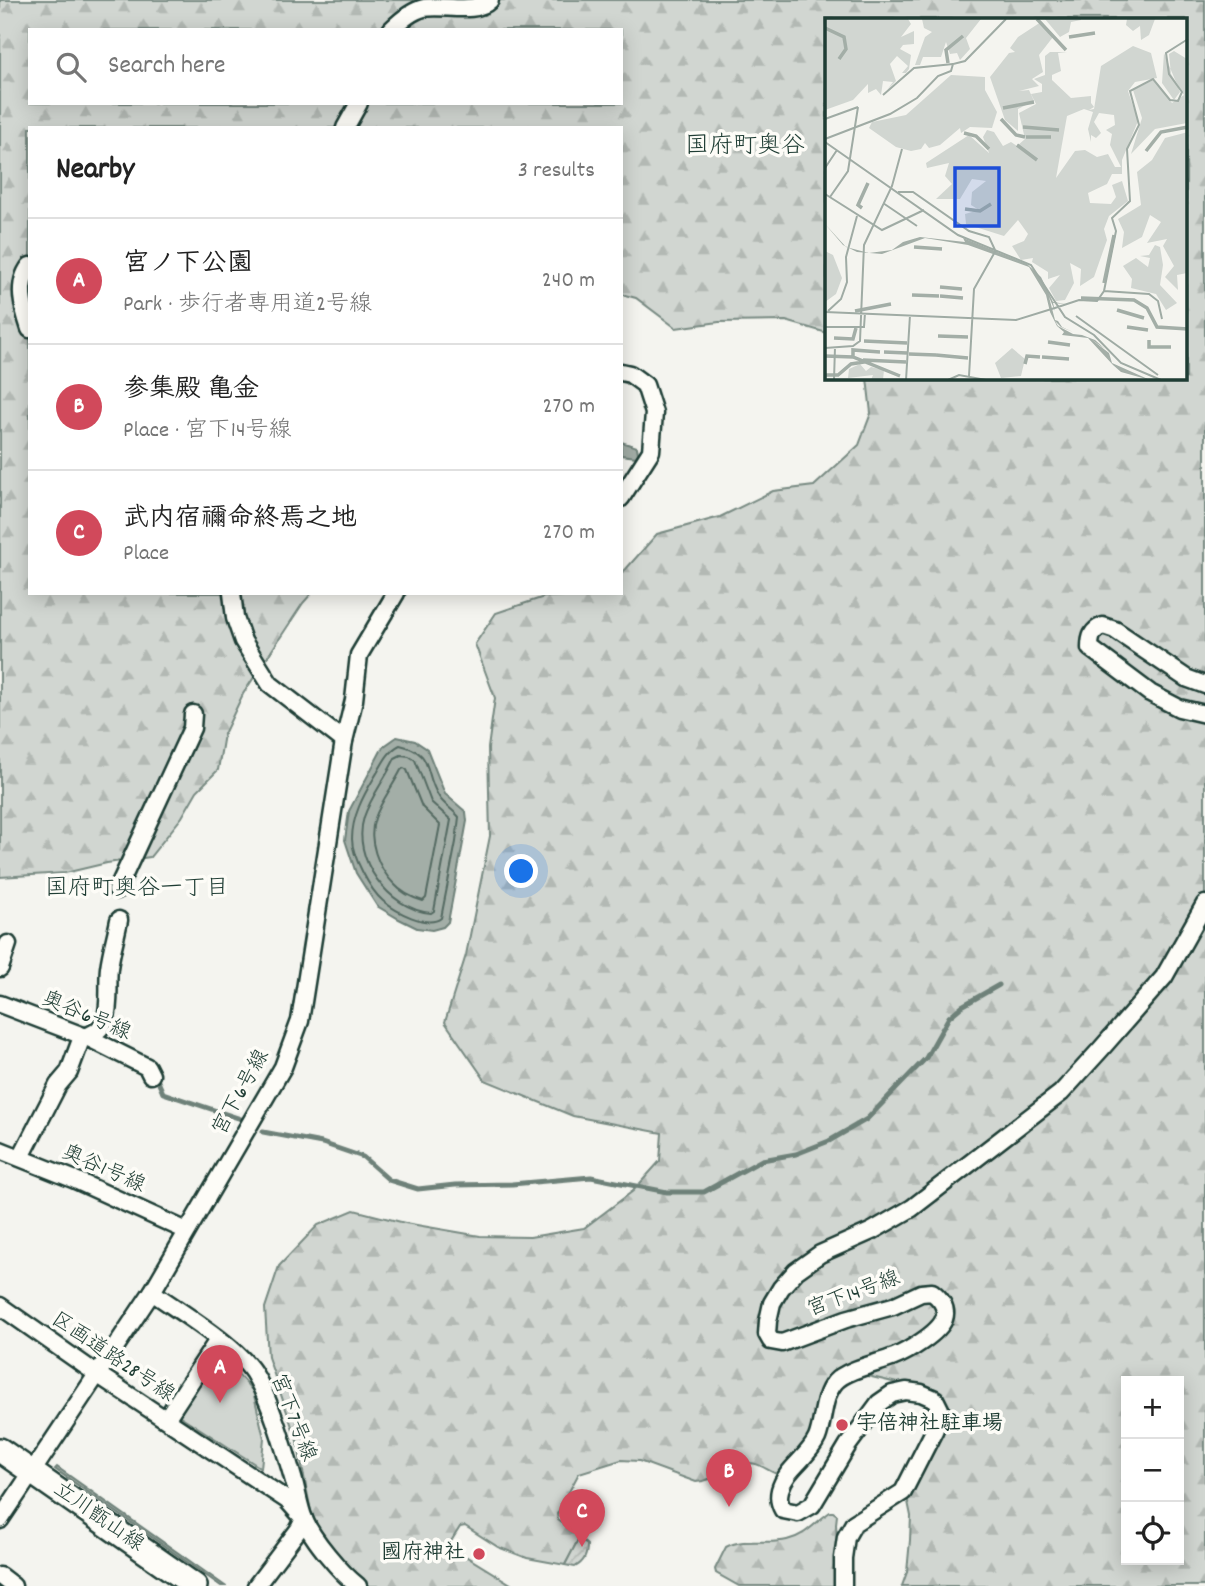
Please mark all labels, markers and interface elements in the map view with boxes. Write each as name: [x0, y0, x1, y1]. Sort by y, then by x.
inset map: [825, 18, 1188, 380]
search box: [28, 28, 623, 105]
icon: search: [52, 48, 90, 86]
text: Search here: [108, 48, 226, 85]
district label: 国府町奥谷: [685, 130, 805, 164]
text: Nearby: [56, 150, 134, 193]
text: 3 results: [518, 155, 595, 188]
text: 宮ノ下公園: [123, 246, 253, 283]
text: A: [73, 265, 85, 298]
text: 240 m: [542, 265, 595, 298]
text: Park · 歩行者専用道2号線: [123, 289, 372, 322]
text: 参集殿 亀金: [123, 372, 259, 409]
text: B: [74, 391, 84, 424]
text: 270 m: [543, 391, 595, 424]
text: Place · 宮下14号線: [123, 415, 291, 448]
text: 武内宿禰命終焉之地: [123, 501, 357, 538]
text: C: [73, 517, 85, 550]
text: 270 m: [543, 517, 595, 550]
text: Place: [123, 538, 169, 571]
your location: [504, 854, 538, 888]
district label: 国府町奥谷一丁目: [45, 873, 229, 906]
street label: 奥谷6号線: [37, 985, 135, 1049]
street label: 宮下6号線: [206, 1044, 278, 1142]
street label: 奥谷1号線: [56, 1138, 150, 1202]
street label: 宮下14号線: [803, 1264, 905, 1326]
street label: 区画道路28号線: [44, 1305, 180, 1411]
pin: A: [197, 1345, 243, 1403]
street label: 宮下7号線: [262, 1370, 322, 1466]
map controls: [1121, 1376, 1184, 1565]
button: +: [1121, 1376, 1184, 1439]
place label: 宇倍神社駐車場: [856, 1410, 1003, 1440]
marker: 宇倍神社駐車場: [834, 1417, 850, 1433]
button: −: [1121, 1439, 1184, 1502]
pin: B: [706, 1449, 752, 1507]
street label: 立川甑山線: [46, 1476, 150, 1560]
pin: C: [559, 1489, 605, 1547]
button: locate: [1121, 1502, 1184, 1565]
place label: 國府神社: [381, 1539, 465, 1569]
marker: 國府神社: [471, 1546, 487, 1562]

